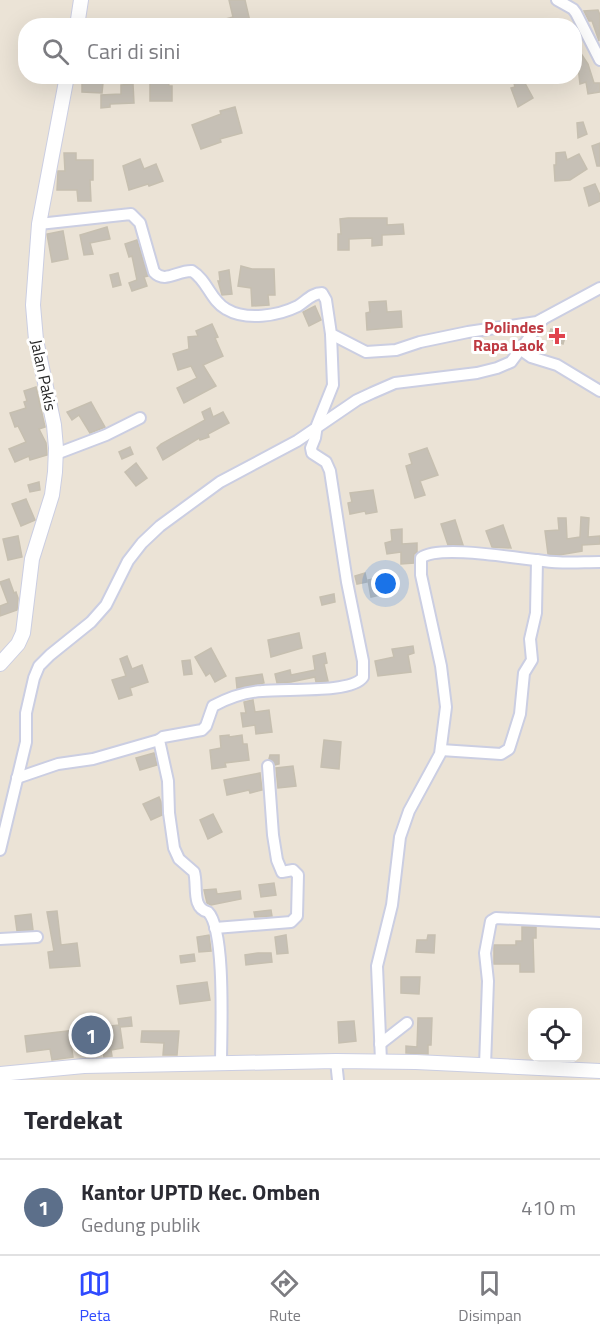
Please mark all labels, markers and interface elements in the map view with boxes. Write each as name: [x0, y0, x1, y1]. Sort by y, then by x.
search box: [18, 18, 582, 84]
text: Cari di sini: [87, 34, 180, 68]
icon: search: [39, 35, 72, 68]
place label: Polindes Rapa Laok: [473, 315, 545, 357]
marker: Polindes Rapa Laok: [548, 327, 566, 345]
street label: Jalan Pakis: [25, 337, 63, 413]
your location: [371, 569, 400, 598]
map controls: [528, 1008, 582, 1062]
button: locate: [528, 1008, 582, 1062]
pin: 1: [72, 1012, 110, 1058]
text: Terdekat: [24, 1100, 123, 1139]
text: Kantor UPTD Kec. Omben: [81, 1175, 320, 1209]
text: 1: [38, 1192, 49, 1223]
text: 410 m: [521, 1192, 576, 1223]
text: Gedung publik: [81, 1209, 200, 1240]
tab: Peta: [78, 1267, 111, 1327]
tab: Rute: [268, 1267, 301, 1327]
tab: Disimpan: [458, 1267, 522, 1327]

